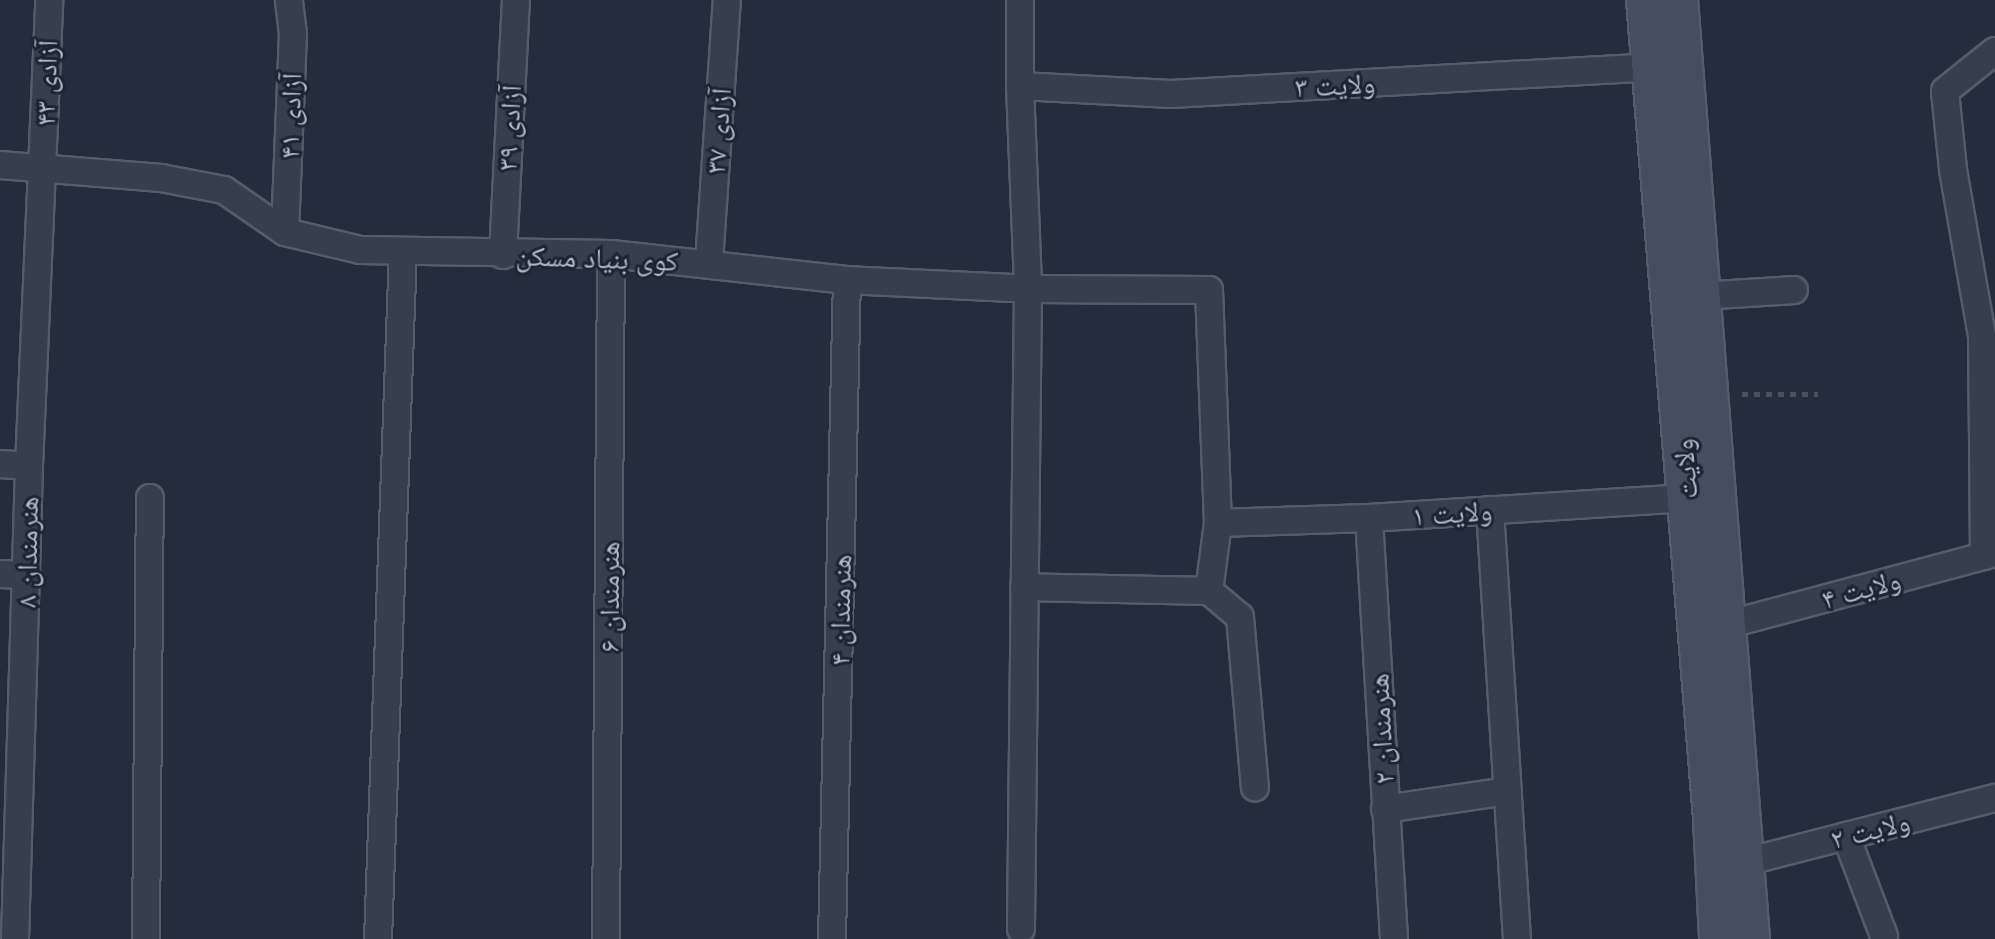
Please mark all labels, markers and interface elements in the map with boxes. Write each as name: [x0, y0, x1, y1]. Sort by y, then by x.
street label: آزادی ۴۳: [28, 40, 64, 126]
street label: ولایت ۳: [1294, 66, 1376, 104]
street label: آزادی ۴۱: [272, 73, 308, 159]
street label: آزادی ۳۹: [490, 84, 528, 172]
street label: آزادی ۳۷: [698, 87, 738, 175]
street label: کوی بنیاد مسکن: [515, 238, 679, 278]
street label: ولایت: [1666, 438, 1704, 500]
street label: ولایت ۱: [1411, 493, 1493, 533]
street label: هنرمندان ۸: [9, 496, 45, 608]
street label: هنرمندان ۶: [592, 541, 626, 653]
street label: هنرمندان ۴: [822, 554, 858, 666]
street label: ولایت ۴: [1818, 562, 1904, 616]
street label: هنرمندان ۲: [1361, 673, 1401, 785]
street label: ولایت ۲: [1827, 804, 1913, 856]

